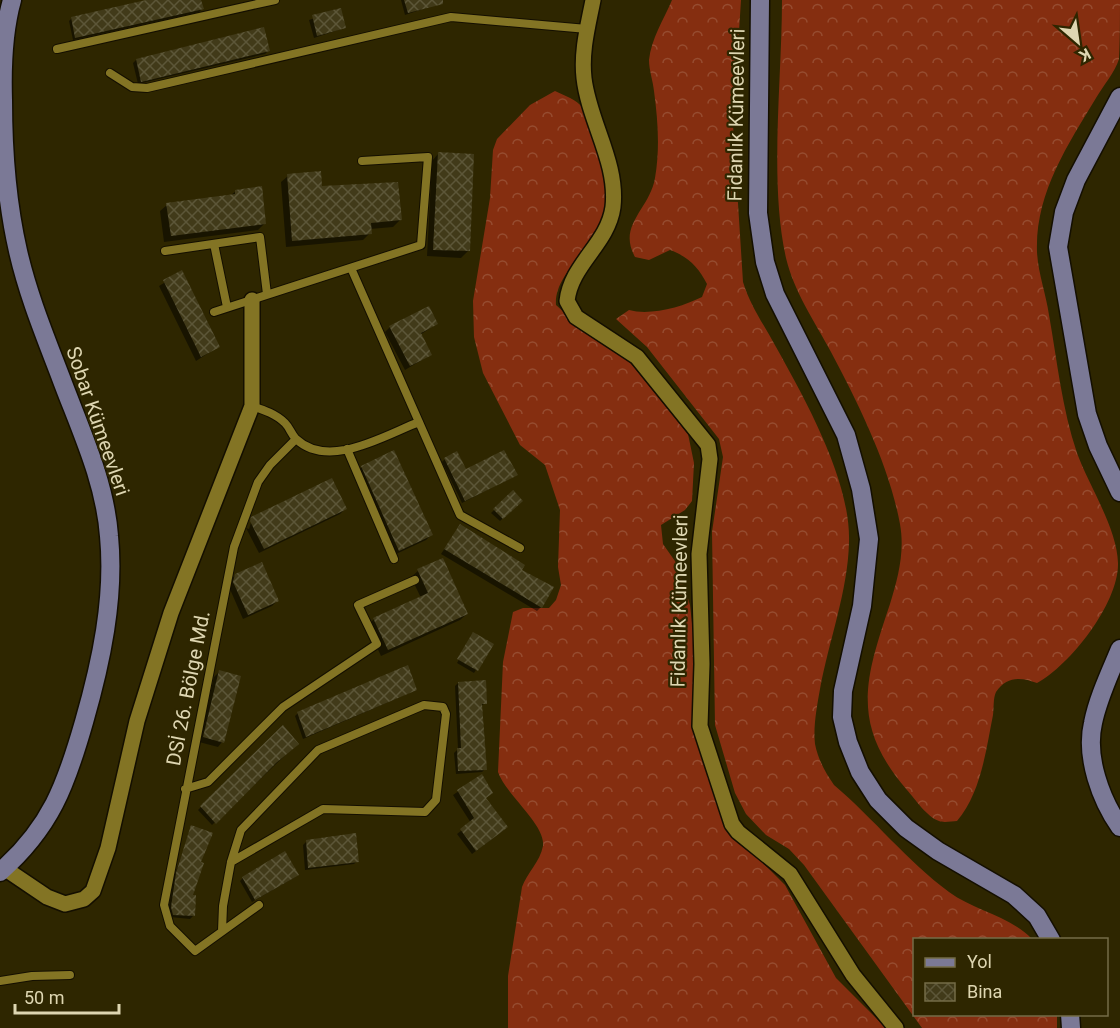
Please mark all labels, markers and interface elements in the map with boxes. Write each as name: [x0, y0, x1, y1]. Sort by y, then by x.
north arrow: [1048, 12, 1108, 72]
street label: Fidanlık Kümeevleri: [722, 28, 750, 202]
text: K: [1075, 44, 1094, 66]
street label: Sobar Kümeevleri: [61, 343, 135, 499]
street label: Fidanlık Kümeevleri: [665, 514, 693, 688]
street label: DSİ 26. Bölge Md.: [161, 608, 215, 768]
legend: [913, 938, 1108, 1016]
text: Yol: [967, 951, 992, 972]
scale bar: [15, 977, 118, 1015]
text: Bina: [967, 981, 1002, 1002]
text: 50 m: [24, 987, 64, 1008]

